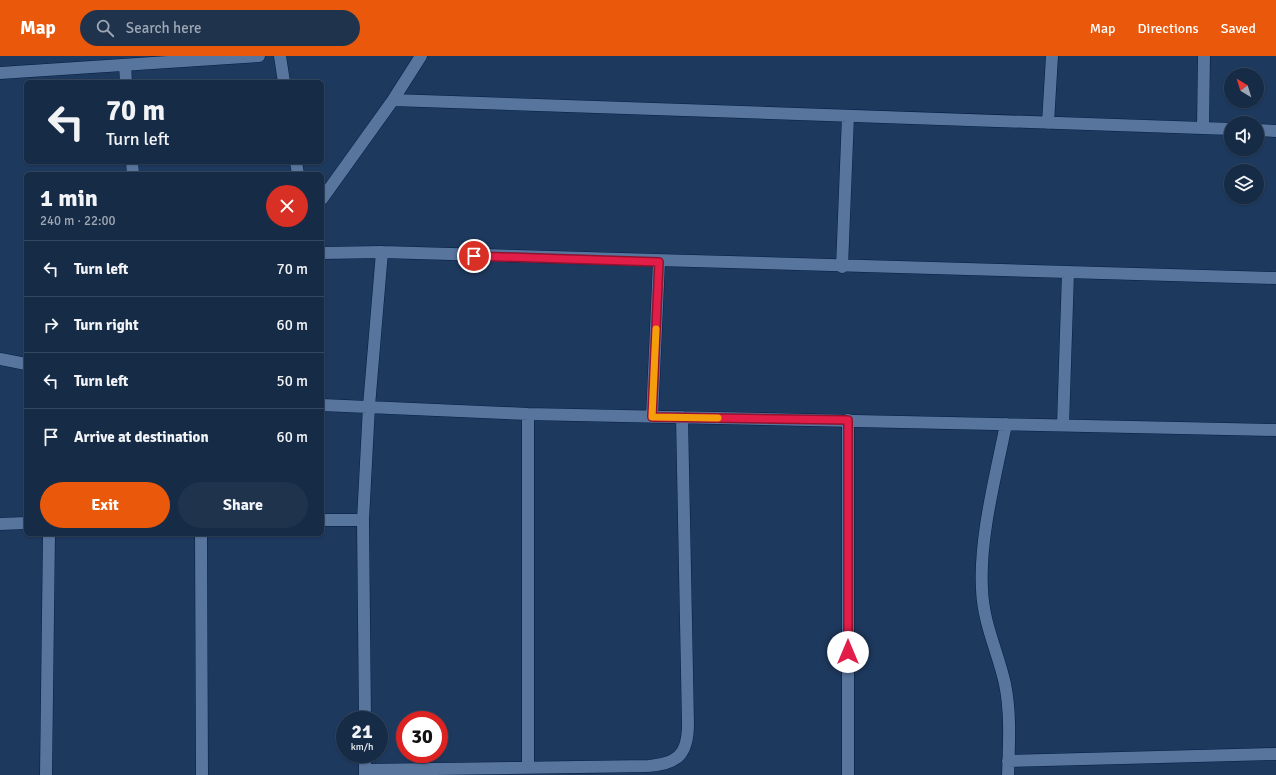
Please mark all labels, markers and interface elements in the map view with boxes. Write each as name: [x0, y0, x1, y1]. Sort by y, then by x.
search box: [80, 10, 360, 46]
text: Map: [20, 16, 56, 40]
icon: search: [94, 17, 116, 39]
text: Search here: [126, 19, 201, 37]
text: Map: [1090, 20, 1116, 37]
text: Directions: [1138, 20, 1199, 37]
text: Saved: [1221, 20, 1256, 37]
north arrow: [1224, 68, 1264, 108]
map controls: [1224, 68, 1264, 204]
text: 70 m: [106, 94, 165, 128]
icon: left: [40, 96, 92, 148]
button: sound: [1224, 116, 1264, 156]
text: Turn left: [106, 128, 169, 150]
button: layers: [1224, 164, 1264, 204]
text: 1 min: [40, 183, 98, 213]
button: close: [266, 185, 308, 227]
text: 240 m · 22:00: [40, 213, 116, 229]
pin: [457, 239, 491, 273]
icon: arrive: [463, 245, 485, 267]
icon: left: [40, 258, 62, 280]
text: Turn left: [74, 260, 128, 278]
text: 70 m: [277, 260, 308, 278]
icon: right: [40, 314, 62, 336]
text: Turn right: [74, 316, 139, 334]
text: 60 m: [277, 316, 308, 334]
icon: left: [40, 370, 62, 392]
text: Turn left: [74, 372, 128, 390]
text: 50 m: [277, 372, 308, 390]
icon: arrive: [40, 426, 62, 448]
text: Arrive at destination: [74, 428, 209, 446]
text: 60 m: [277, 428, 308, 446]
button: Exit: [40, 482, 170, 528]
button: Share: [178, 482, 308, 528]
position arrow: [827, 631, 869, 673]
speed limit sign: 30: [396, 711, 448, 763]
text: 21: [351, 719, 373, 744]
text: km/h: [351, 741, 373, 753]

